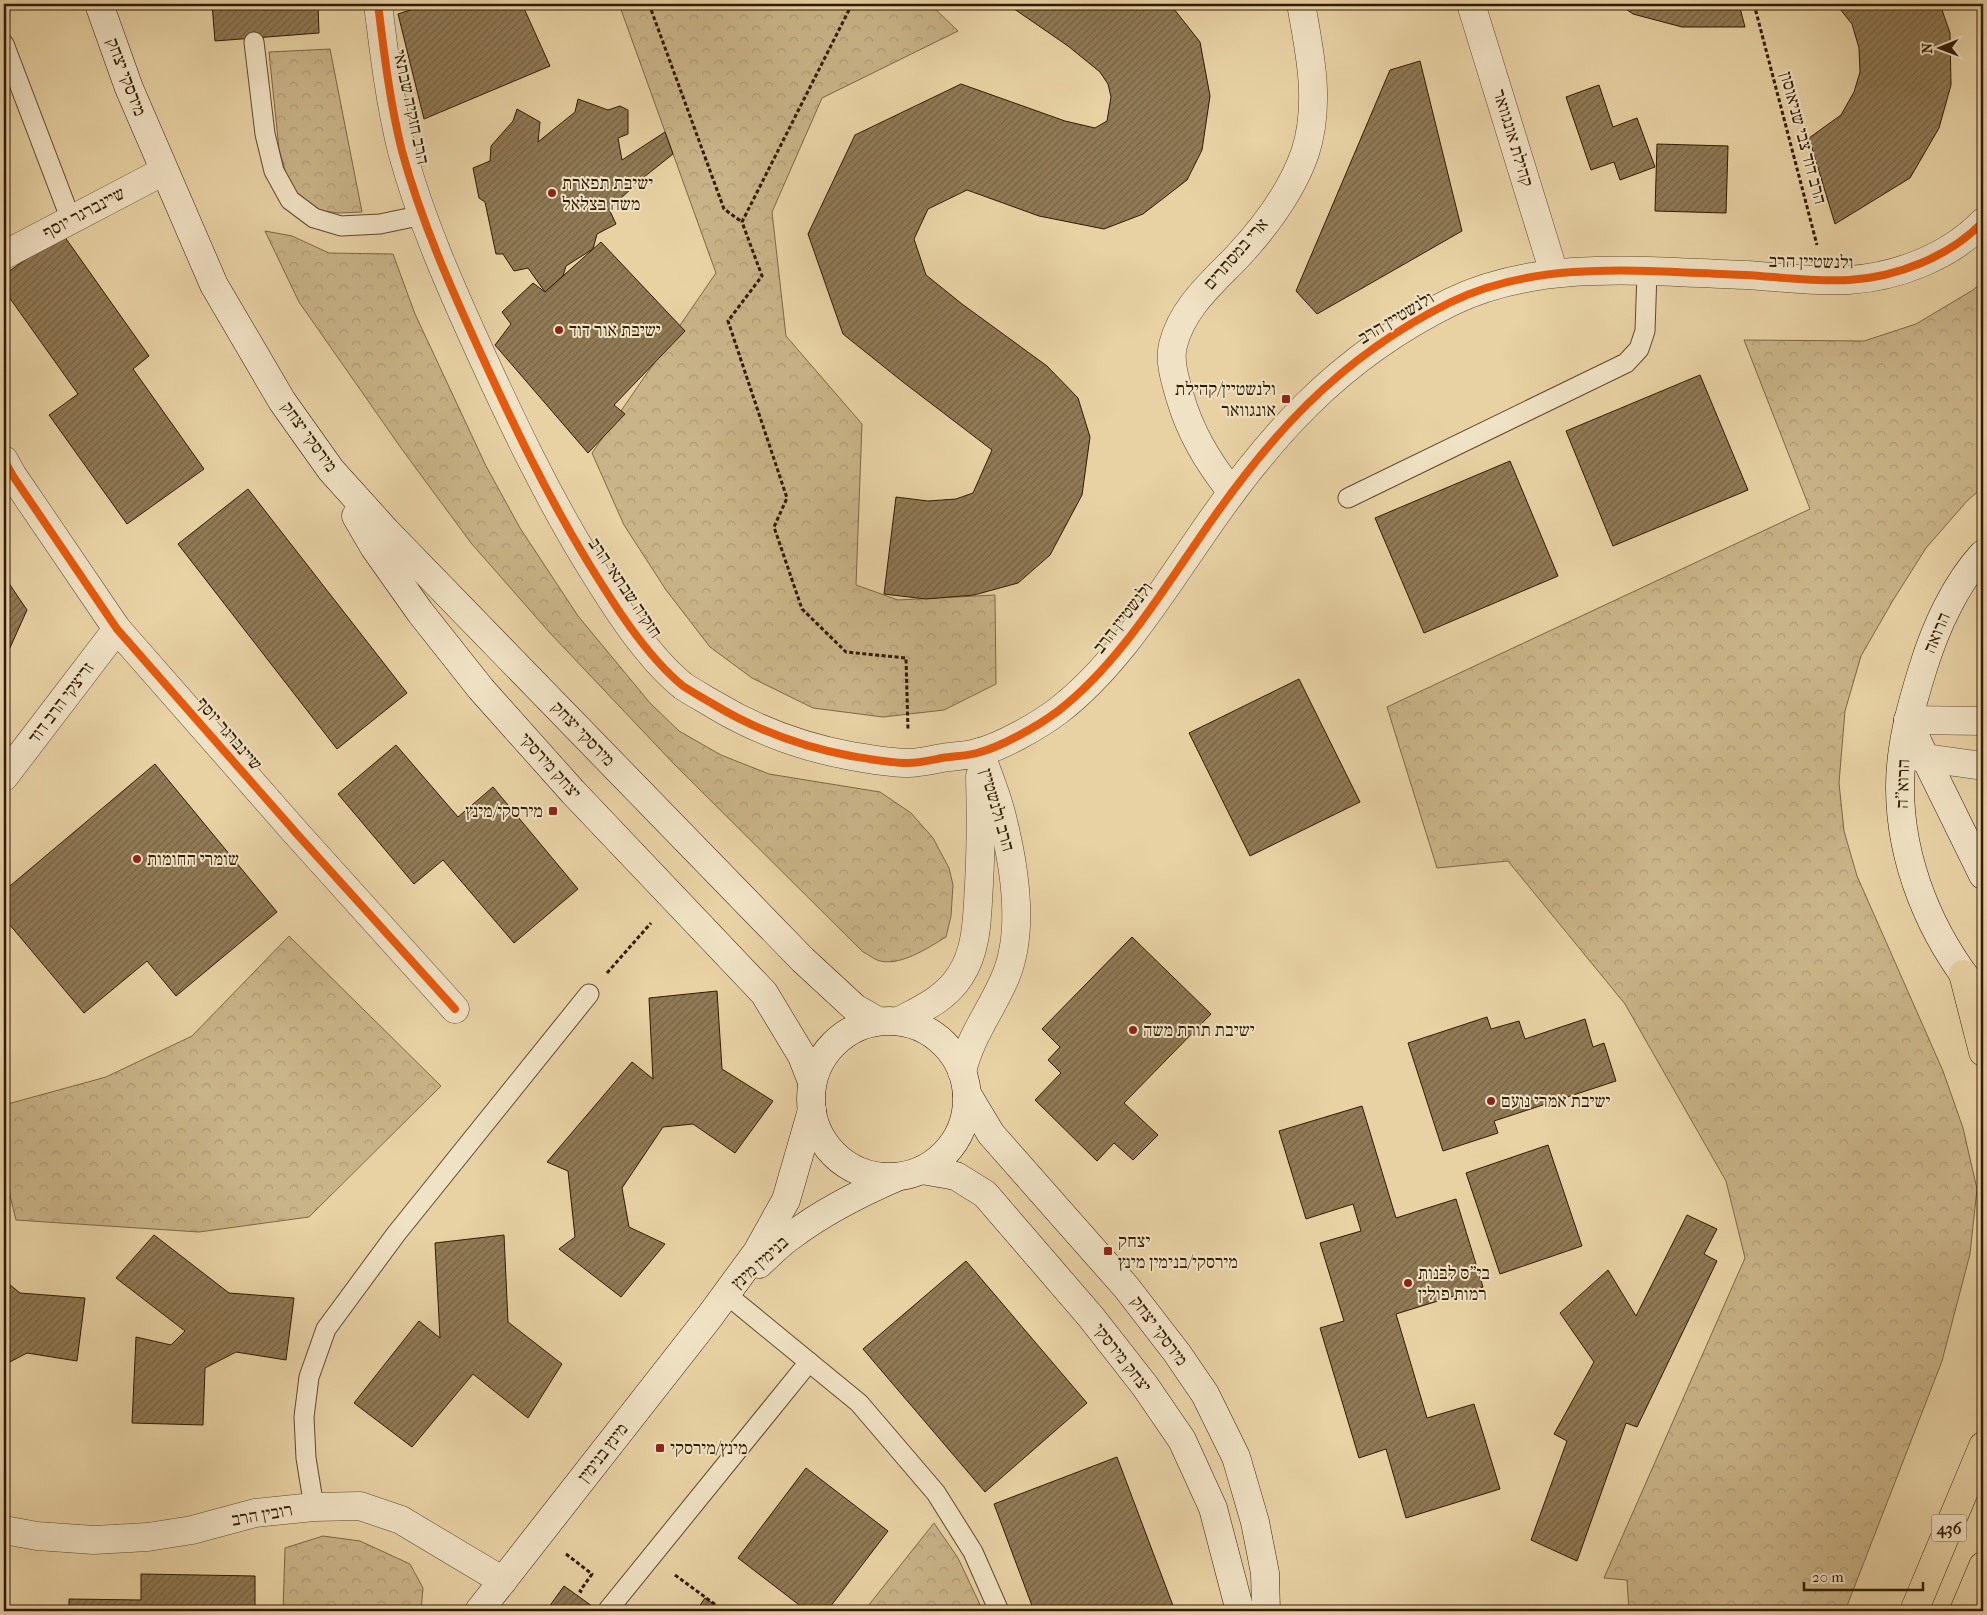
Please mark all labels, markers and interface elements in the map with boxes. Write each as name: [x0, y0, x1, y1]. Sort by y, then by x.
north arrow: [1914, 22, 1964, 72]
street label: מירסקי יצחק: [102, 35, 150, 119]
text: N: [1919, 42, 1936, 54]
street label: הרב חזקיה שבתאי: [389, 48, 433, 166]
street label: הרב דוד צבי שניאוסון: [1775, 69, 1831, 207]
street label: קהילת אונגוואר: [1488, 87, 1538, 189]
place label: ישיבת תפארת משה בצלאל: [562, 173, 653, 215]
street label: שיינברגר יוסף: [40, 183, 128, 243]
marker: ישיבת תפארת משה בצלאל: [546, 187, 558, 199]
street label: ארי במסתרים: [1199, 214, 1273, 294]
street label: ולנשטיין הרב: [1768, 251, 1854, 273]
street label: ולנשטיין הרב: [1354, 287, 1438, 349]
place label: ישיבת אור דוד: [569, 320, 661, 341]
marker: ישיבת אור דוד: [553, 324, 565, 336]
place label: ולנשטיין/קהילת אונגוואר: [1175, 379, 1276, 421]
marker: ולנשטיין/קהילת אונגוואר: [1280, 393, 1292, 405]
street label: מירסקי יצחק: [276, 398, 342, 476]
street label: חזקיה שבתאי הרב: [584, 534, 666, 642]
street label: ולנשטיין הרב: [1089, 578, 1157, 658]
street label: הרואה: [1919, 609, 1955, 657]
street label: זריצקי הרב דוד: [24, 658, 98, 748]
street label: שיינברגר יוסף: [192, 693, 266, 775]
street label: מירסקי יצחק: [547, 697, 619, 771]
street label: יצחק מירסקי: [515, 728, 585, 804]
street label: הרוא''ה: [1892, 759, 1914, 809]
street label: הרב ולנשטיין: [975, 766, 1019, 854]
place label: מירסקי/מינץ: [465, 801, 543, 822]
marker: מירסקי/מינץ: [547, 805, 559, 817]
place label: שומרי החומות: [147, 849, 239, 870]
marker: שומרי החומות: [131, 853, 143, 865]
place label: ישיבת תורת משה: [1143, 1020, 1255, 1041]
marker: ישיבת תורת משה: [1127, 1024, 1139, 1036]
place label: ישיבת אמרי נועם: [1501, 1091, 1611, 1112]
marker: ישיבת אמרי נועם: [1485, 1095, 1497, 1107]
place label: יצחק מירסקי/בנימין מינץ: [1118, 1231, 1238, 1273]
street label: בנימין מינץ: [727, 1232, 793, 1294]
marker: יצחק מירסקי/בנימין מינץ: [1102, 1245, 1114, 1257]
place label: בי"ס לבנות רמות פולין: [1418, 1263, 1490, 1305]
marker: בי"ס לבנות רמות פולין: [1402, 1277, 1414, 1289]
street label: מירסקי יצחק: [1126, 1292, 1192, 1370]
street label: יצחק מירסקי: [1088, 1319, 1156, 1397]
street label: מינץ בנימין: [573, 1419, 633, 1487]
place label: מינץ/מירסקי: [670, 1438, 748, 1459]
marker: מינץ/מירסקי: [654, 1442, 666, 1454]
street label: רובין הרב: [230, 1499, 294, 1531]
road number: 436: [1932, 1515, 1966, 1542]
scale bar: [1804, 1560, 1923, 1592]
text: 20 m: [1812, 1568, 1844, 1586]

